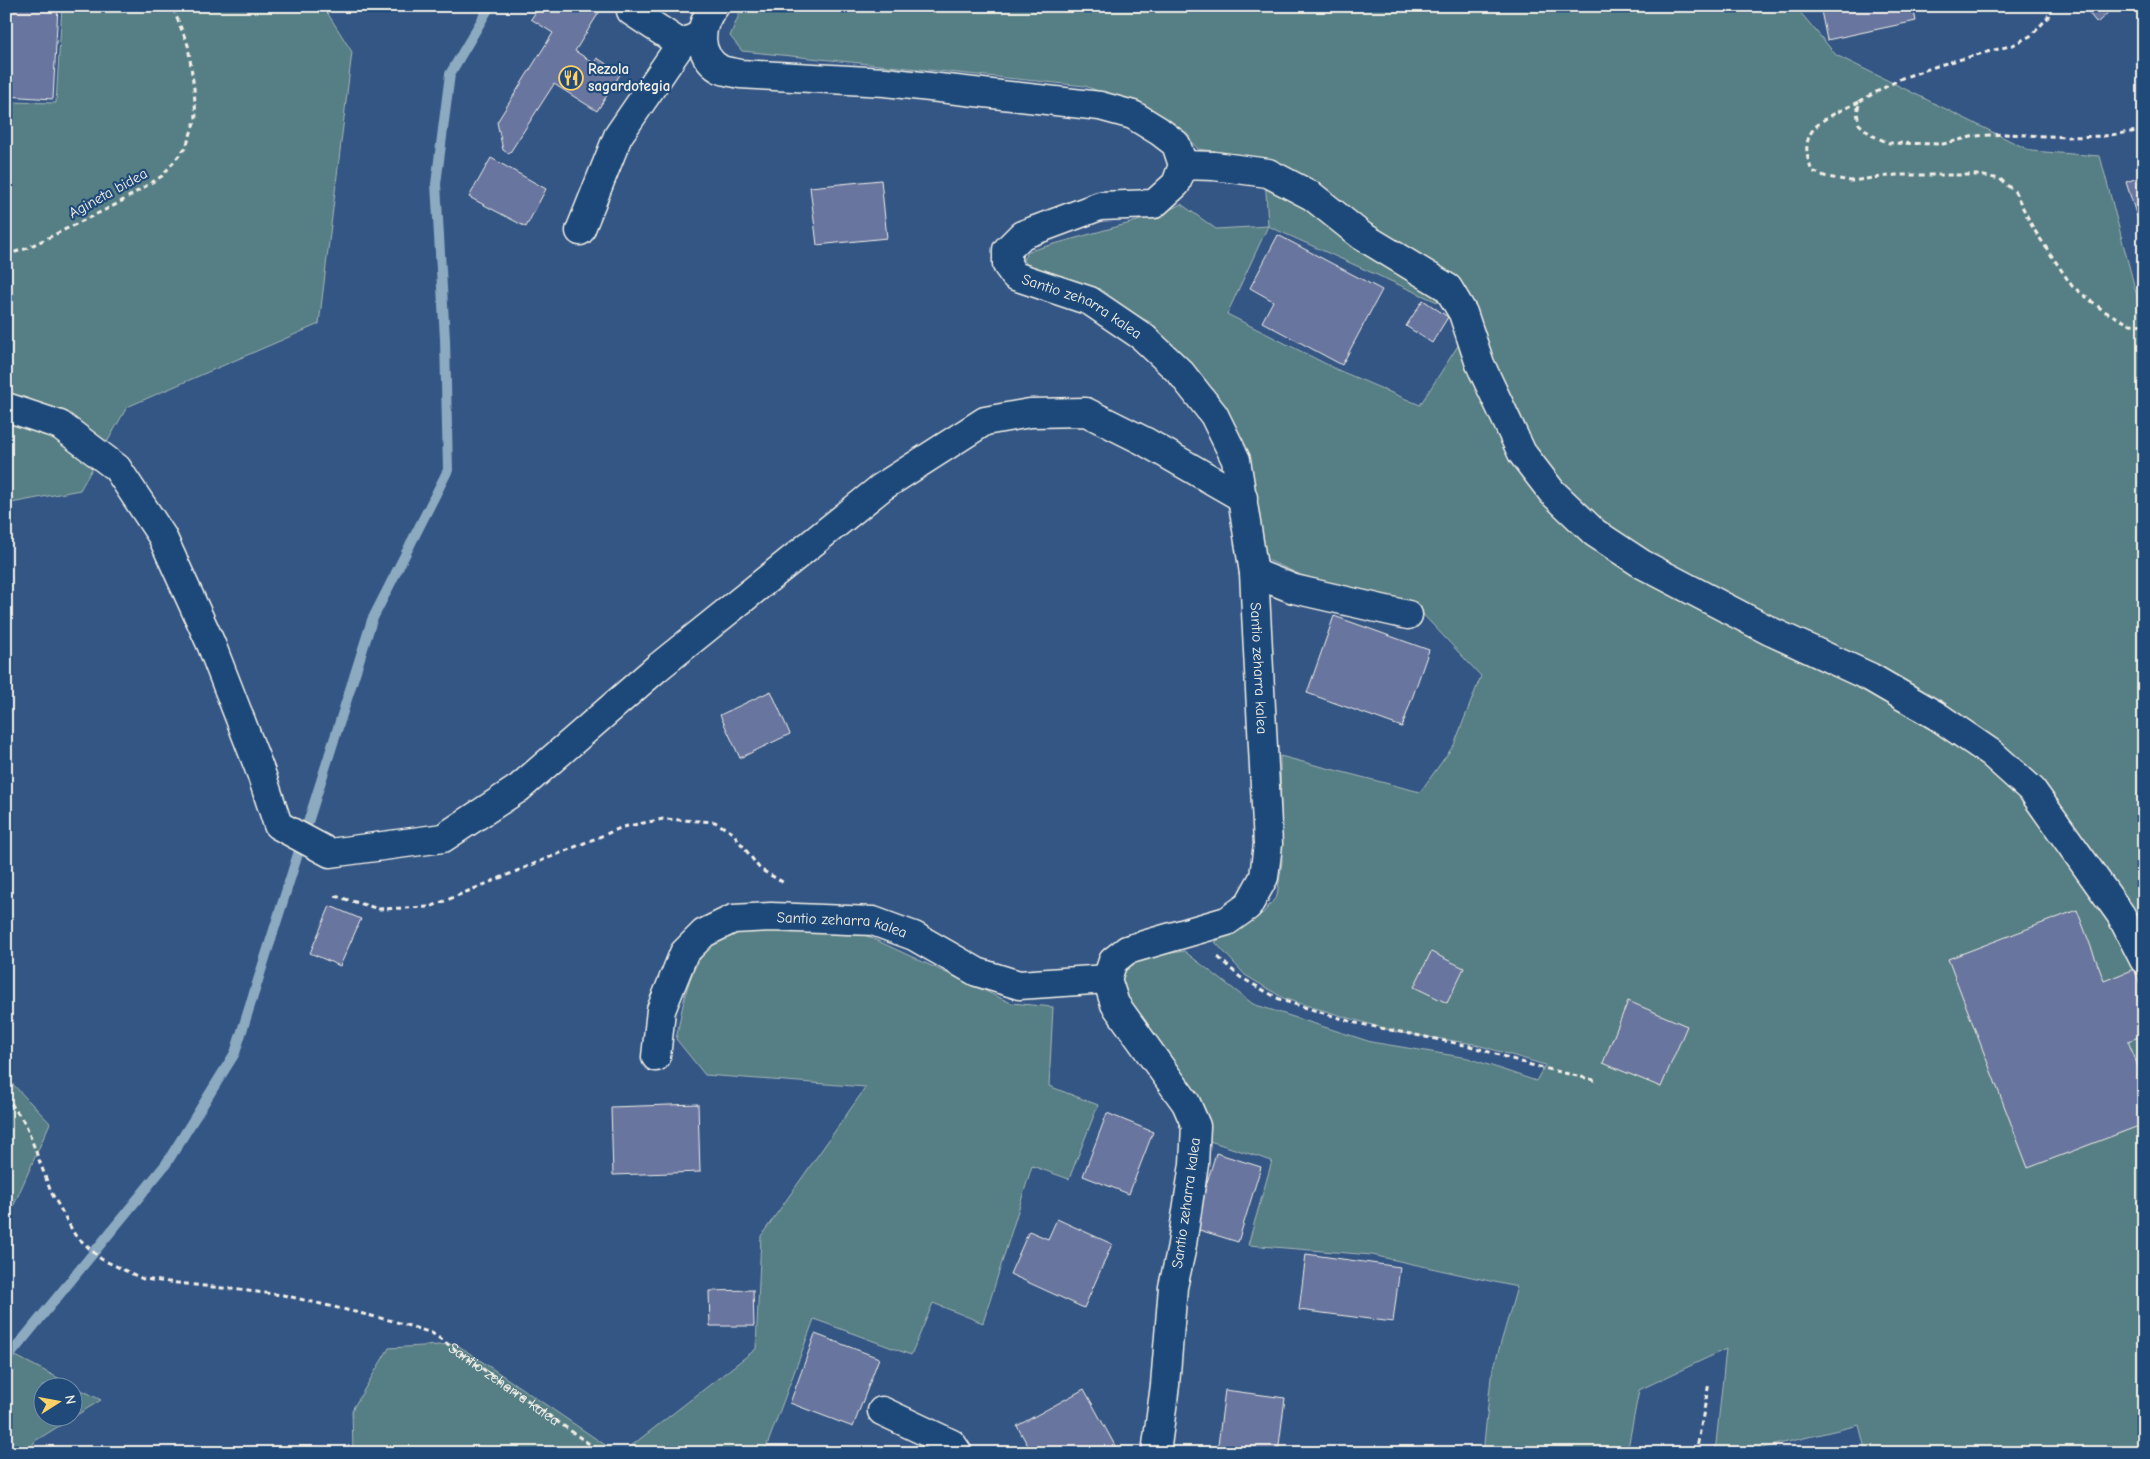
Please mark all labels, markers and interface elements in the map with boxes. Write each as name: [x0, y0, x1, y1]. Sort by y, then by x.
place label: Rezola sagardotegia: [588, 60, 670, 95]
restaurant icon: Rezola sagardotegia: [558, 65, 584, 91]
street label: Agineta bidea: [66, 164, 150, 222]
street label: Santio zeharra kalea: [1019, 270, 1145, 343]
street label: Santio zeharra kalea: [1247, 602, 1271, 735]
street label: Santio zeharra kalea: [776, 908, 910, 942]
street label: Santio zeharra kalea: [1168, 1136, 1204, 1270]
street label: Santio zeharra kalea: [445, 1339, 563, 1429]
north arrow: [32, 1376, 82, 1426]
text: N: [61, 1394, 79, 1406]

